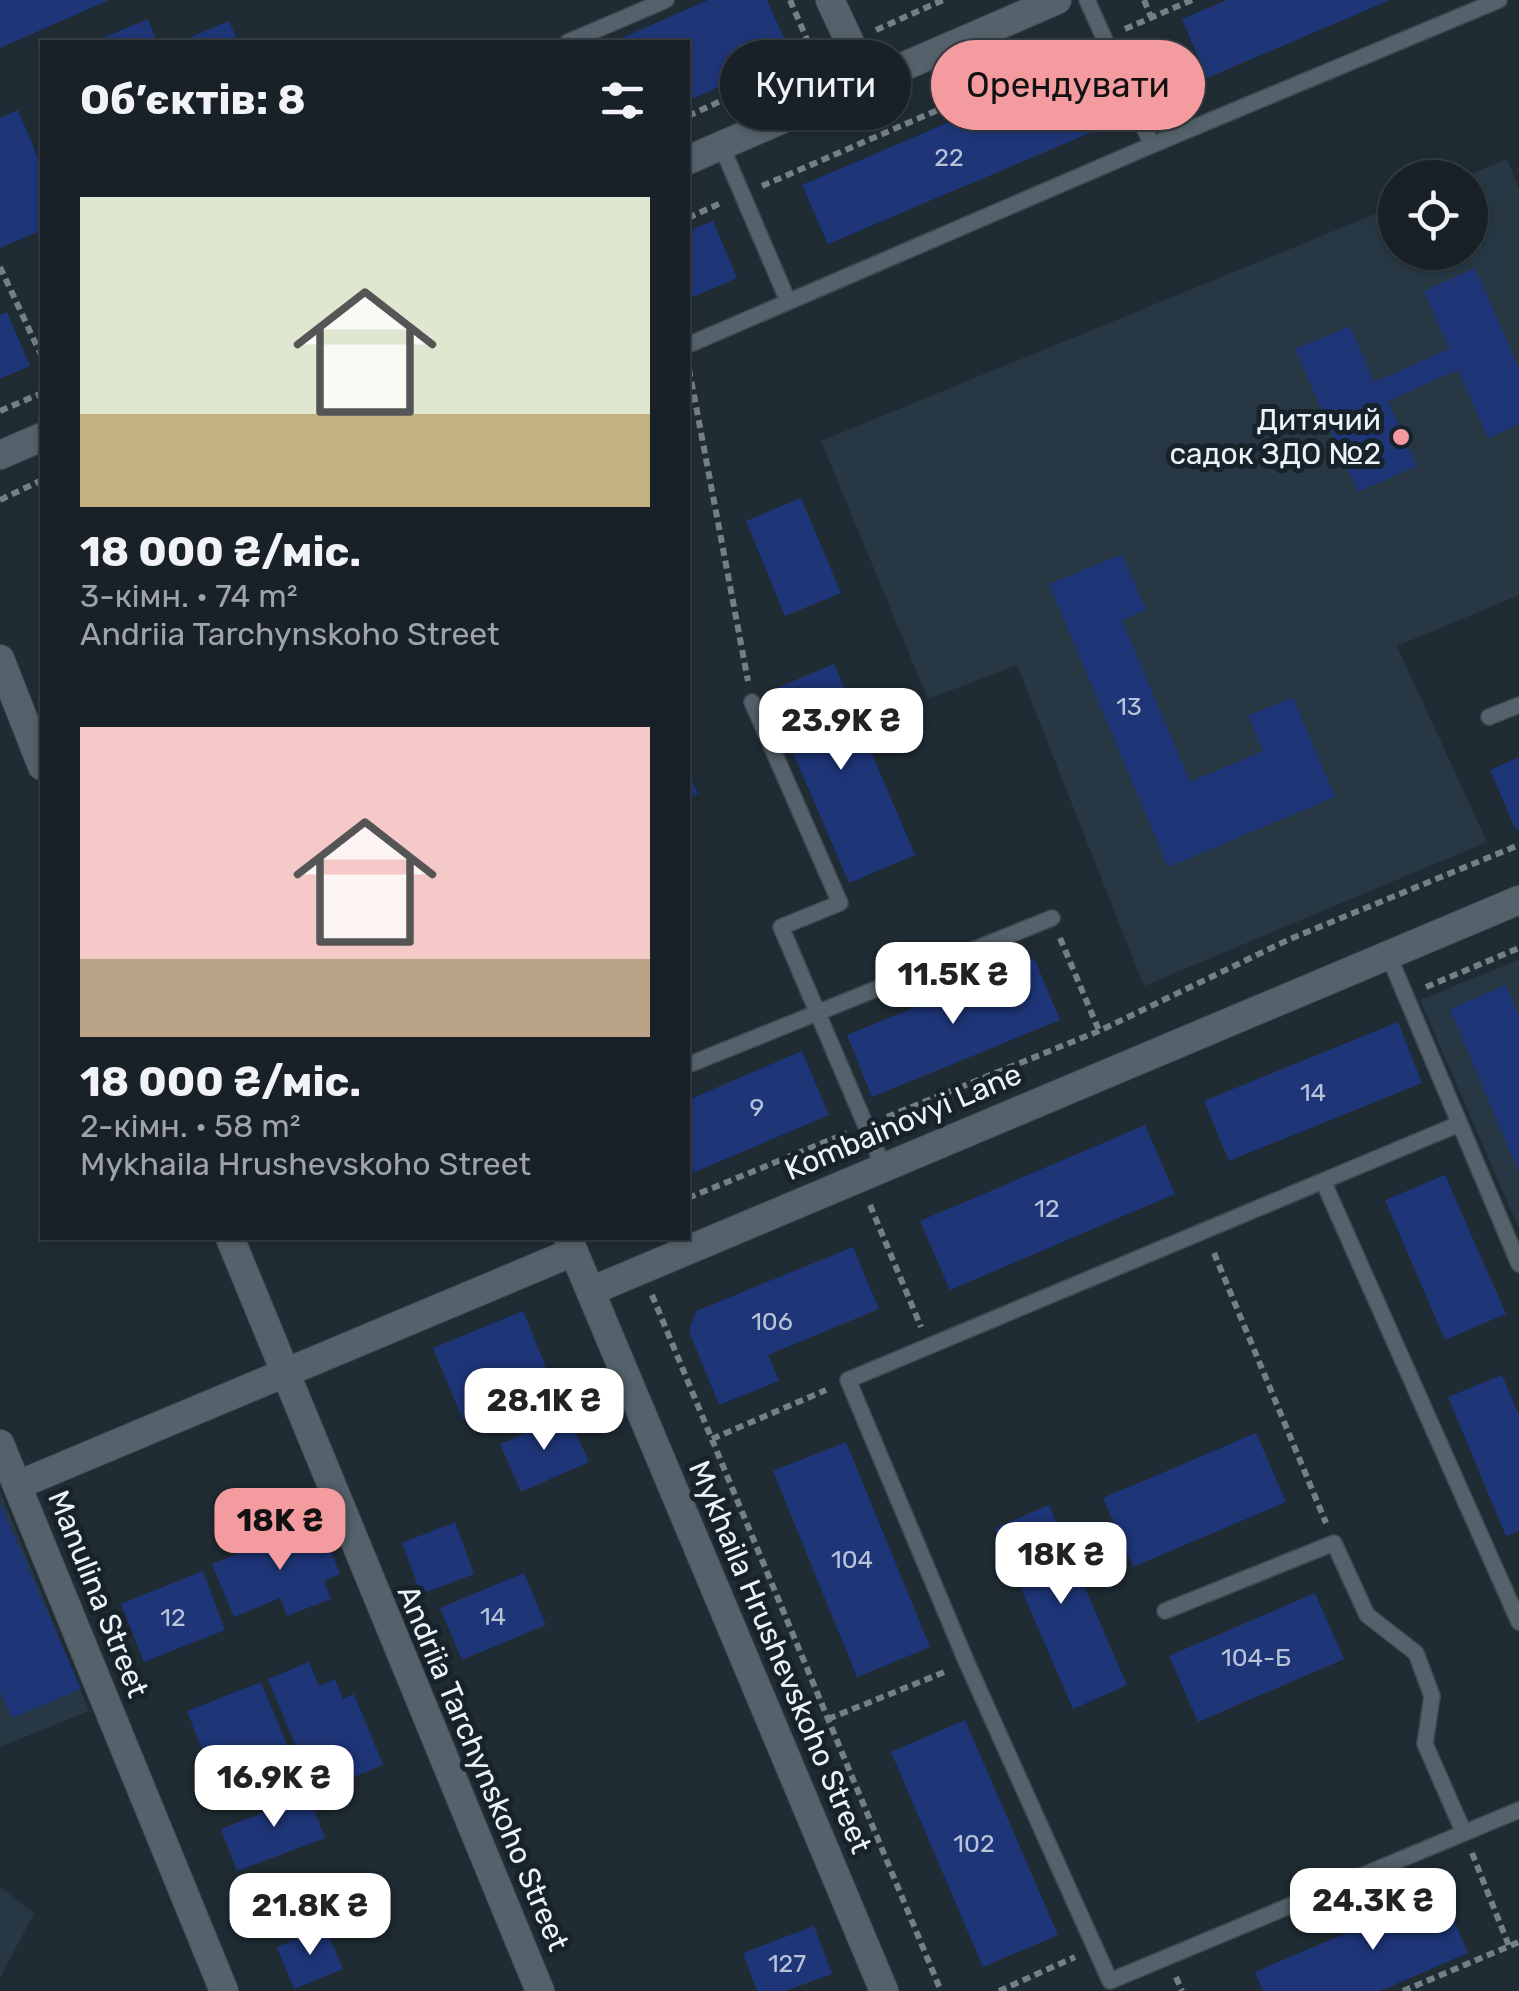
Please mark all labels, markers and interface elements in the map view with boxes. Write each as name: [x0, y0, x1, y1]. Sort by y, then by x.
chip: Купити: [720, 40, 911, 130]
chip: Орендувати: [931, 40, 1205, 130]
icon: filters: [595, 73, 650, 128]
text: Об’єктів: 8: [80, 75, 306, 125]
house number: 22: [934, 143, 964, 172]
map controls: [1378, 160, 1488, 270]
button: locate: [1378, 160, 1488, 270]
icon: home: [275, 262, 455, 442]
place label: Дитячий садок ЗДО №2: [1169, 402, 1381, 472]
marker: Дитячий садок ЗДО №2: [1390, 426, 1412, 448]
text: 18 000 ₴/міс.: [80, 527, 361, 577]
text: 3-кімн. · 74 m²: [80, 577, 298, 615]
text: Andriia Tarchynskoho Street: [80, 615, 500, 653]
pin: 23.9K ₴: [749, 688, 933, 773]
house number: 13: [1116, 692, 1142, 721]
text: 23.9K ₴: [781, 701, 901, 739]
icon: home: [275, 792, 455, 972]
pin: 11.5K ₴: [861, 942, 1045, 1027]
text: 11.5K ₴: [897, 955, 1009, 993]
street label: Kombainovyi Lane: [779, 1056, 1027, 1188]
text: 18 000 ₴/міс.: [80, 1057, 361, 1107]
house number: 14: [1300, 1078, 1326, 1107]
house number: 9: [750, 1093, 764, 1122]
text: 2-кімн. · 58 m²: [80, 1107, 301, 1145]
text: Mykhaila Hrushevskoho Street: [80, 1145, 531, 1183]
house number: 12: [1034, 1194, 1060, 1223]
house number: 106: [751, 1307, 793, 1336]
pin: 28.1K ₴: [452, 1368, 636, 1453]
text: 28.1K ₴: [487, 1381, 601, 1419]
street label: Mykhaila Hrushevskoho Street: [681, 1455, 879, 1859]
street label: Manulina Street: [40, 1485, 156, 1703]
pin: 18K ₴: [210, 1488, 350, 1573]
text: 18K ₴: [236, 1501, 324, 1539]
pin: 18K ₴: [991, 1522, 1131, 1607]
text: 18K ₴: [1017, 1535, 1105, 1573]
house number: 104: [831, 1545, 873, 1574]
street label: Andriia Tarchynskoho Street: [390, 1580, 577, 1956]
house number: 14: [480, 1602, 506, 1631]
house number: 12: [160, 1603, 186, 1632]
house number: 104-Б: [1221, 1643, 1291, 1672]
pin: 16.9K ₴: [182, 1745, 366, 1830]
text: 16.9K ₴: [217, 1758, 331, 1796]
house number: 102: [953, 1829, 995, 1858]
pin: 24.3K ₴: [1281, 1868, 1465, 1953]
pin: 21.8K ₴: [218, 1873, 402, 1958]
text: 24.3K ₴: [1312, 1881, 1434, 1919]
text: 21.8K ₴: [252, 1886, 368, 1924]
house number: 127: [768, 1949, 806, 1978]

